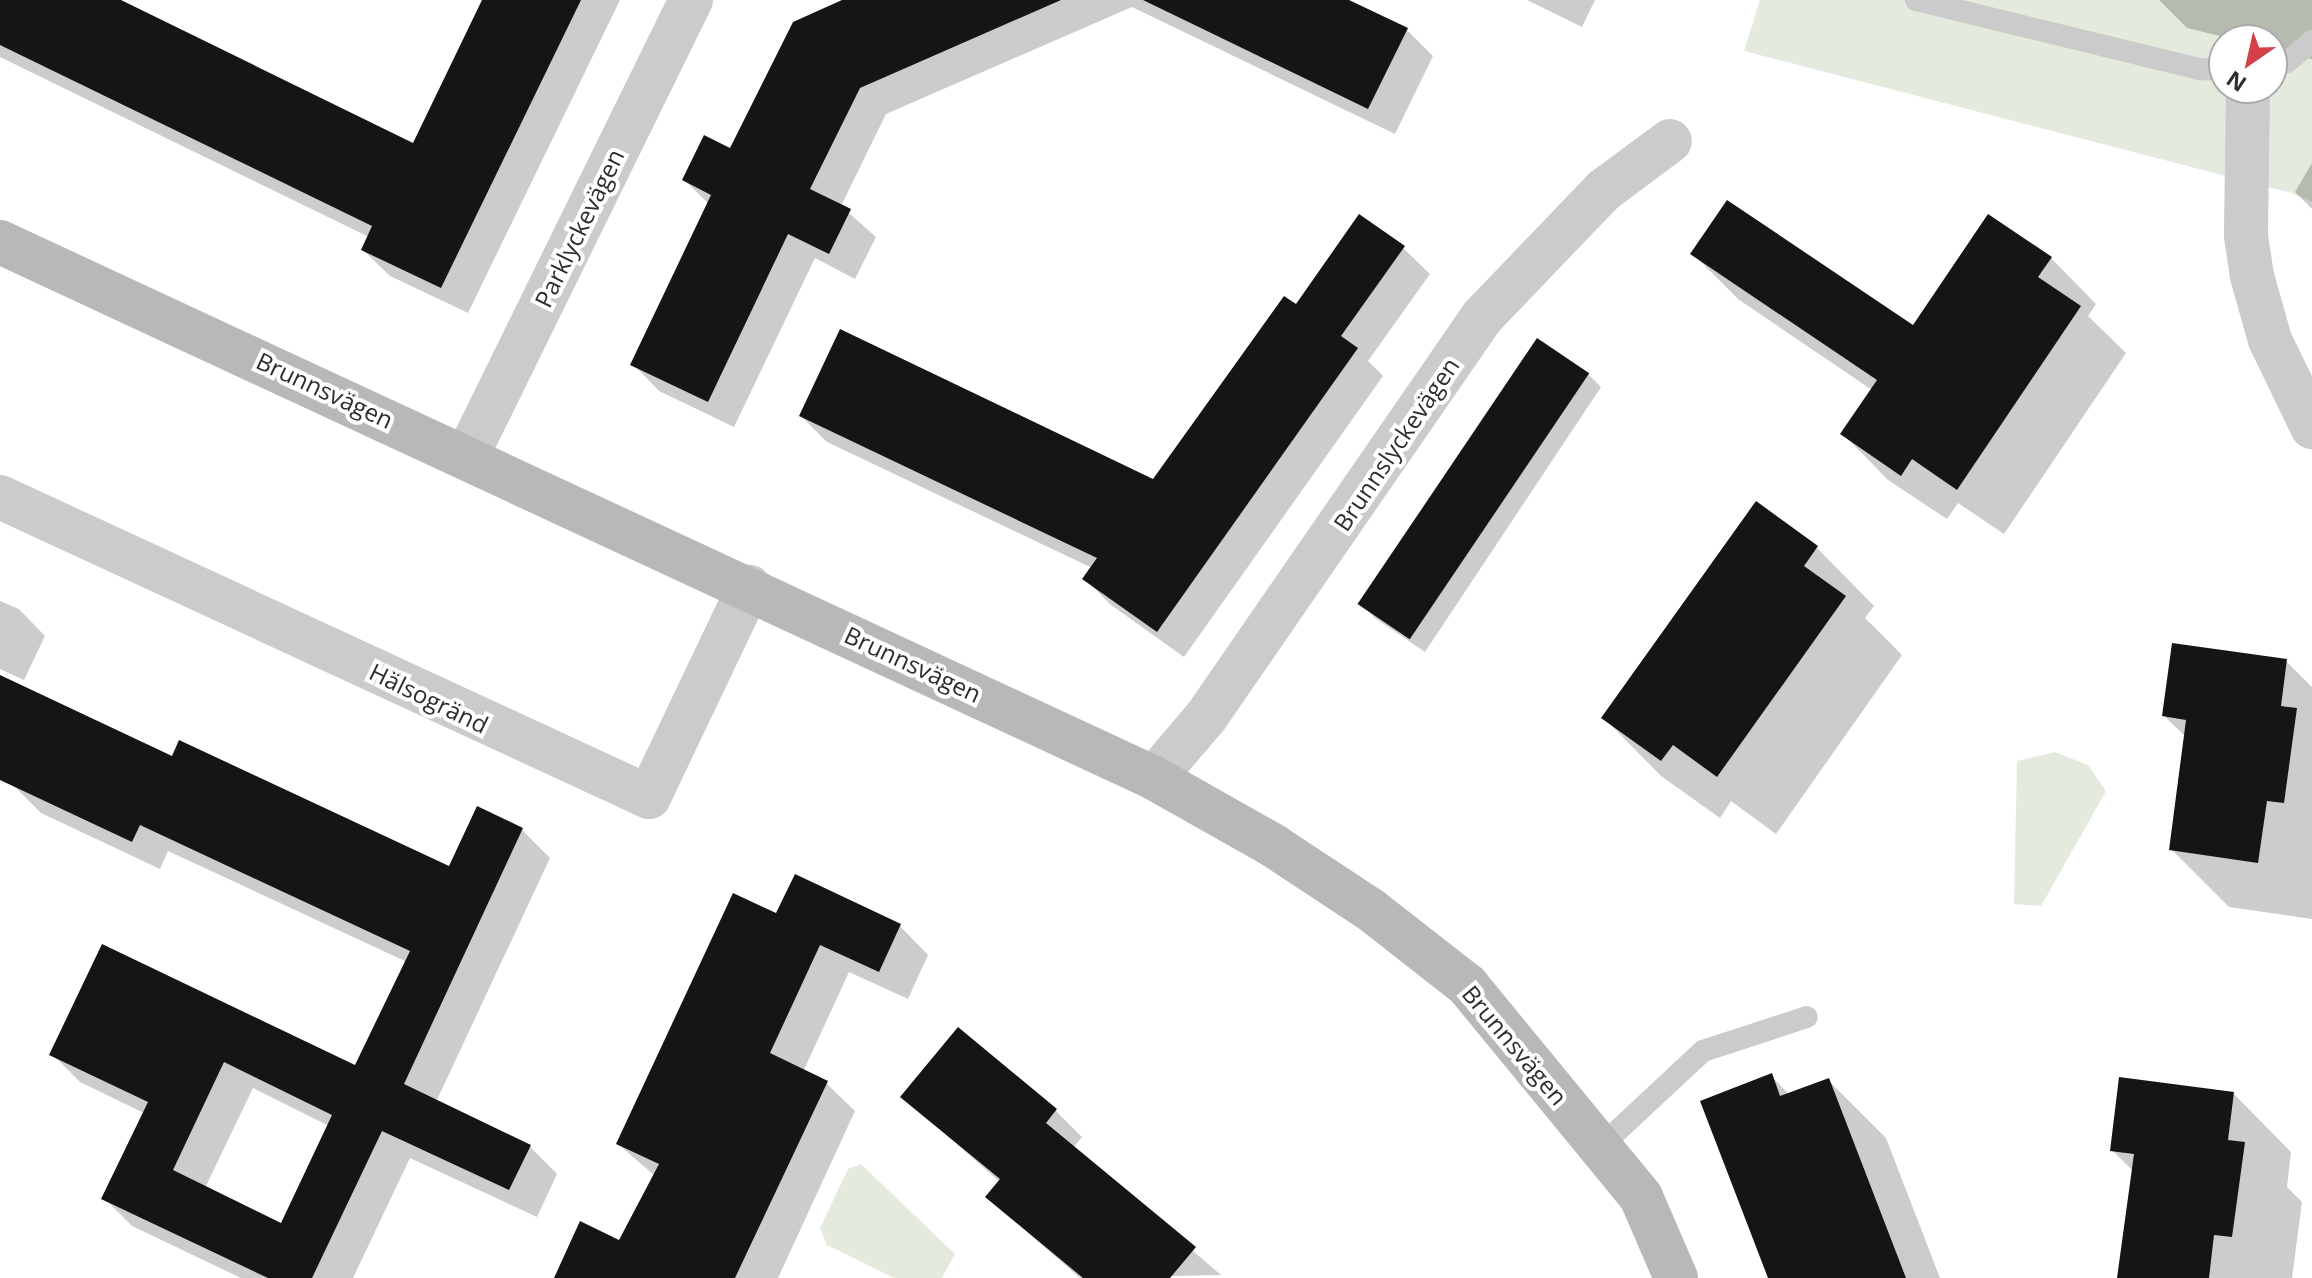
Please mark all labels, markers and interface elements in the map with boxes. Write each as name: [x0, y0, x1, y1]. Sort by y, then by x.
north arrow: [2208, 24, 2288, 104]
text: N: [2220, 65, 2252, 100]
street label: Parklyckevägen: [528, 144, 630, 312]
street label: Brunnsvägen: [252, 346, 398, 434]
street label: Brunnslyckevägen: [1327, 352, 1465, 536]
street label: Brunnsvägen: [840, 620, 986, 708]
street label: Hälsogränd: [365, 657, 493, 739]
street label: Brunnsvägen: [1457, 979, 1573, 1111]

